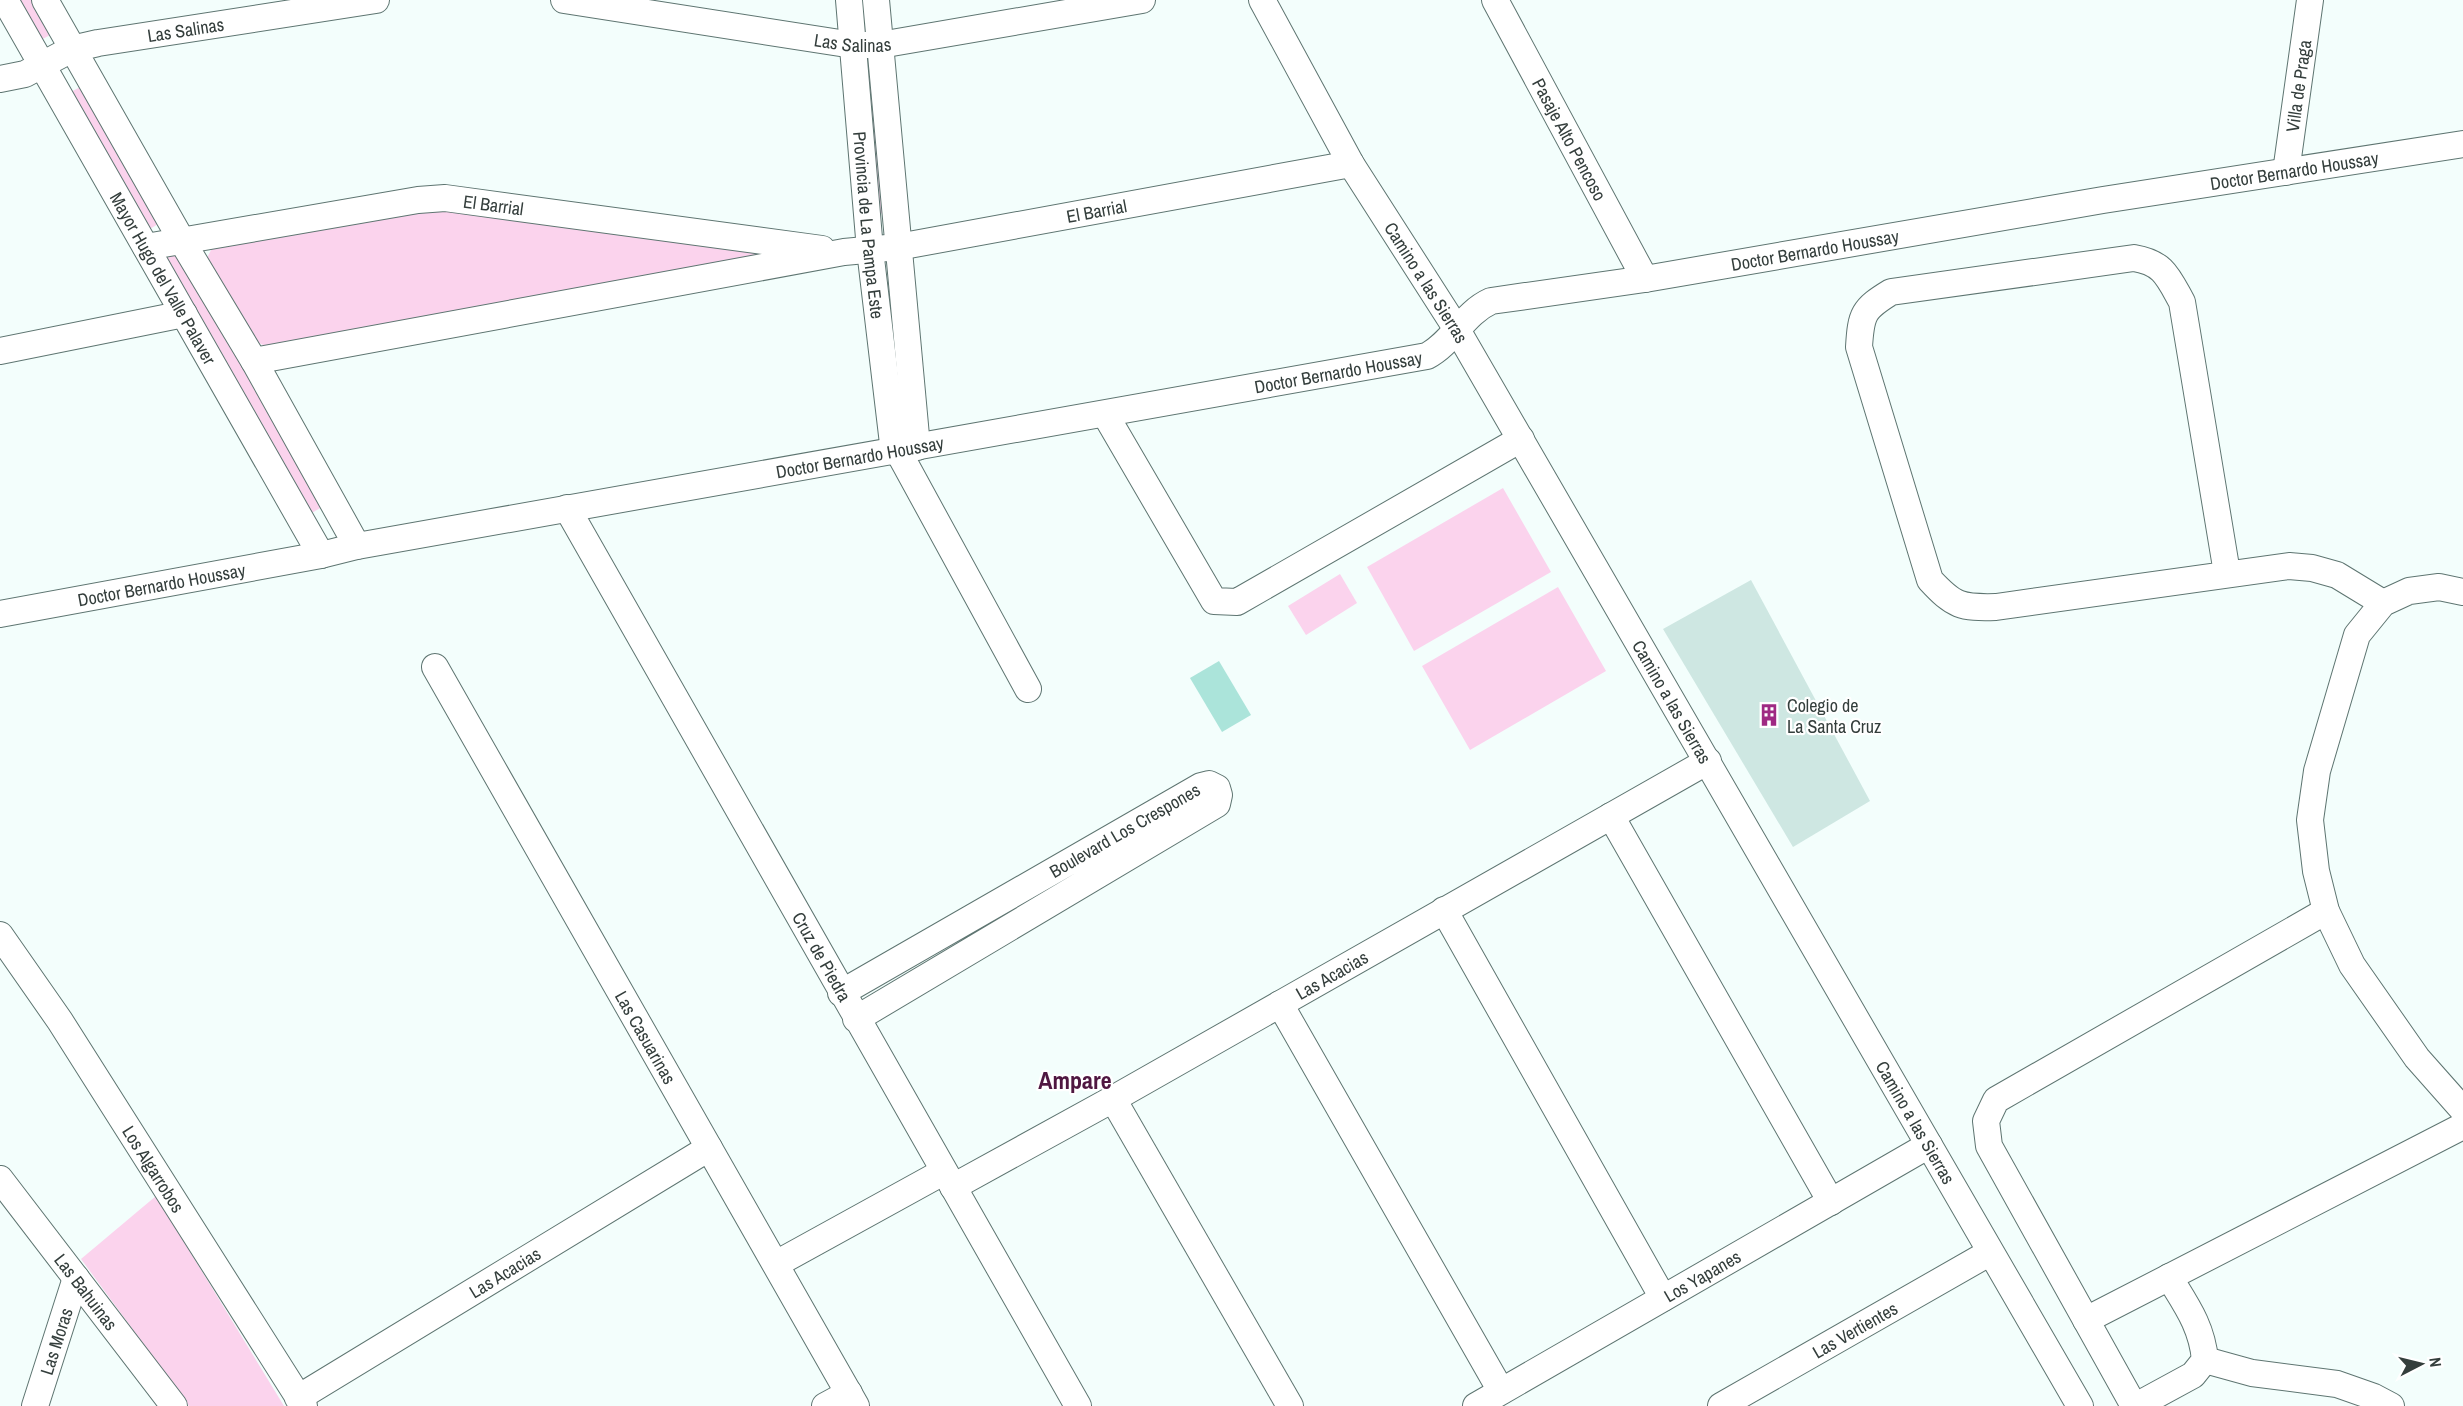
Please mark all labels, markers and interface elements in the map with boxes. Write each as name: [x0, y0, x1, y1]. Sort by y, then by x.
street label: Las Salinas: [145, 11, 226, 48]
street label: Las Salinas: [812, 27, 893, 58]
street label: Villa de Praga: [2279, 38, 2317, 133]
street label: Pasaje Alto Pencoso: [1527, 74, 1613, 205]
street label: Provincia de La Pampa Este: [848, 130, 891, 320]
street label: Doctor Bernardo Houssay: [2208, 145, 2381, 196]
street label: Mayor Hugo del Valle Palaver: [104, 187, 222, 369]
street label: El Barrial: [462, 188, 525, 221]
street label: El Barrial: [1064, 193, 1129, 228]
street label: Camino a las Sierras: [1379, 217, 1474, 347]
street label: Doctor Bernardo Houssay: [1729, 223, 1901, 276]
street label: Doctor Bernardo Houssay: [1252, 344, 1425, 399]
street label: Doctor Bernardo Houssay: [774, 429, 946, 484]
street label: Doctor Bernardo Houssay: [75, 557, 248, 612]
street label: Camino a las Sierras: [1627, 635, 1718, 768]
place label: Colegio de La Santa Cruz: [1787, 693, 1881, 739]
building icon: Colegio de La Santa Cruz: [1756, 702, 1782, 728]
street label: Boulevard Los Crespones: [1045, 777, 1204, 883]
street label: Cruz de Piedra: [787, 907, 858, 1006]
street label: Las Acacias: [1291, 944, 1372, 1005]
street label: Las Casuarinas: [609, 986, 682, 1088]
street label: Camino a las Sierras: [1870, 1056, 1961, 1189]
district label: Ampare: [1038, 1064, 1112, 1096]
street label: Los Algarrobos: [117, 1121, 191, 1217]
street label: Las Acacias: [464, 1241, 545, 1304]
street label: Los Yapanes: [1659, 1244, 1745, 1308]
street label: Las Bahuinas: [49, 1248, 124, 1335]
street label: Las Vertientes: [1808, 1295, 1902, 1364]
street label: Las Moras: [33, 1305, 78, 1378]
north arrow: [2391, 1334, 2451, 1394]
text: N: [2424, 1356, 2447, 1368]

